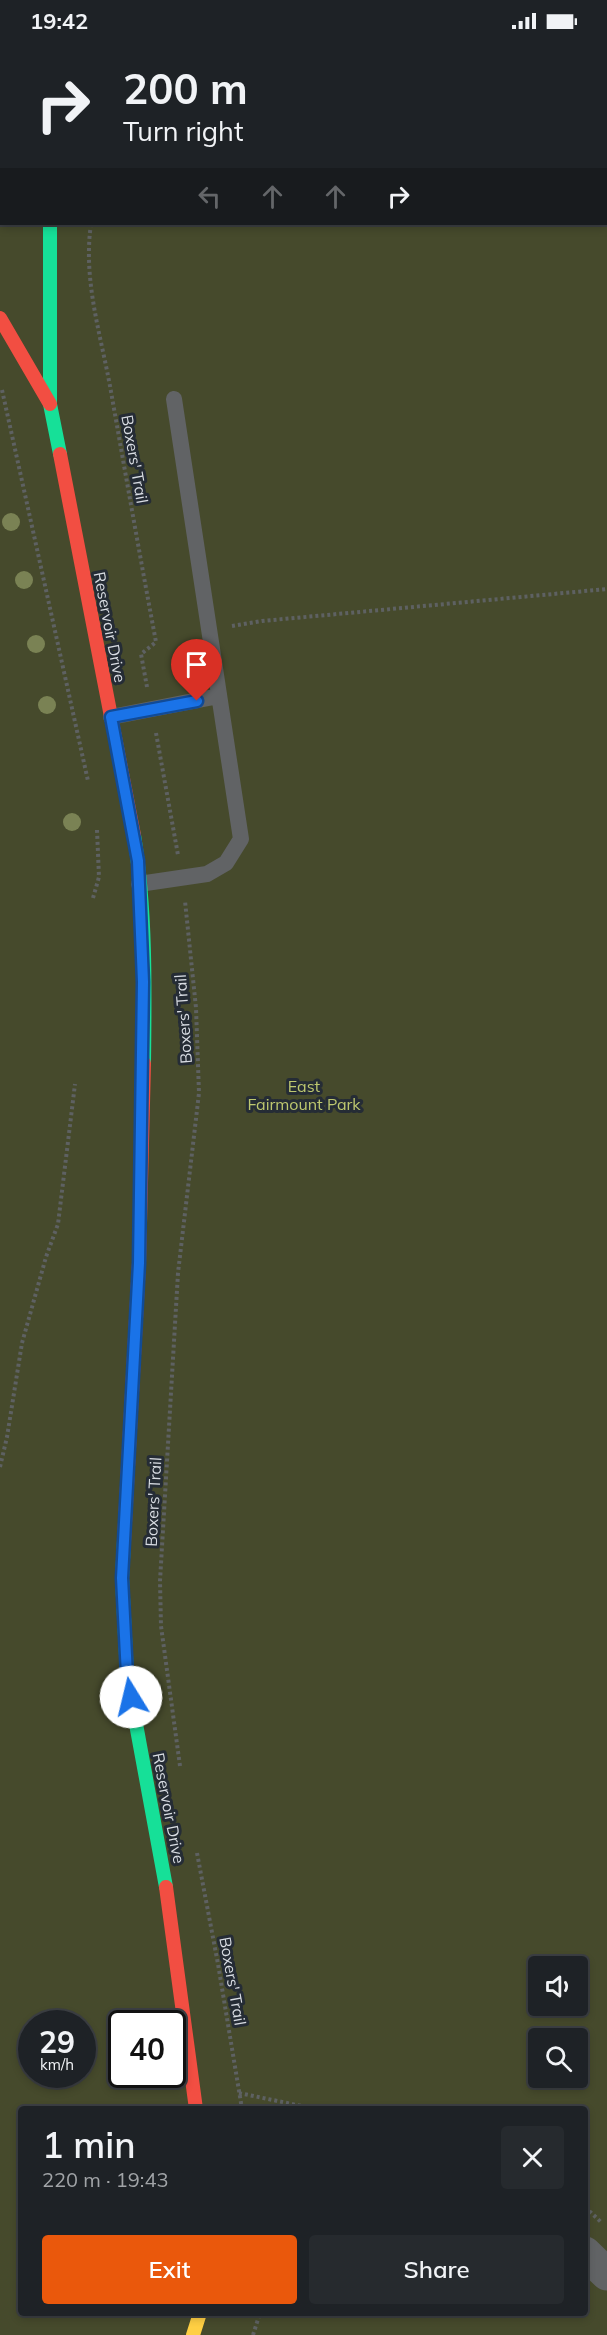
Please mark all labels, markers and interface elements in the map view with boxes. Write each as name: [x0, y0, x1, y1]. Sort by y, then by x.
text: 19:42: [30, 7, 88, 35]
text: 200 m: [123, 62, 248, 115]
icon: right: [24, 66, 102, 144]
text: Turn right: [123, 114, 243, 148]
icon: left: [193, 180, 226, 213]
icon: ahead: [256, 180, 289, 213]
icon: ahead: [319, 180, 352, 213]
icon: right: [382, 180, 415, 213]
street label: Boxers' Trail: [117, 413, 153, 505]
street label: Reservoir Drive: [89, 570, 131, 684]
pin: [171, 639, 222, 701]
icon: arrive: [180, 648, 213, 681]
street label: Boxers' Trail: [170, 974, 196, 1064]
park label: East Fairmount Park: [247, 1076, 361, 1114]
street label: Boxers' Trail: [141, 1457, 165, 1547]
position arrow: [99, 1665, 163, 1729]
street label: Reservoir Drive: [148, 1751, 190, 1865]
street label: Boxers' Trail: [215, 1935, 251, 2027]
map controls: [528, 1956, 588, 2088]
button: sound: [528, 1956, 588, 2016]
speed limit sign: 40: [108, 2010, 186, 2088]
text: 29: [39, 2023, 75, 2061]
button: search: [528, 2028, 588, 2088]
text: km/h: [40, 2055, 74, 2074]
text: 1 min: [42, 2122, 136, 2167]
button: close: [501, 2126, 564, 2189]
text: 220 m · 19:43: [42, 2167, 168, 2192]
button: Exit: [42, 2235, 297, 2304]
button: Share: [309, 2235, 564, 2304]

